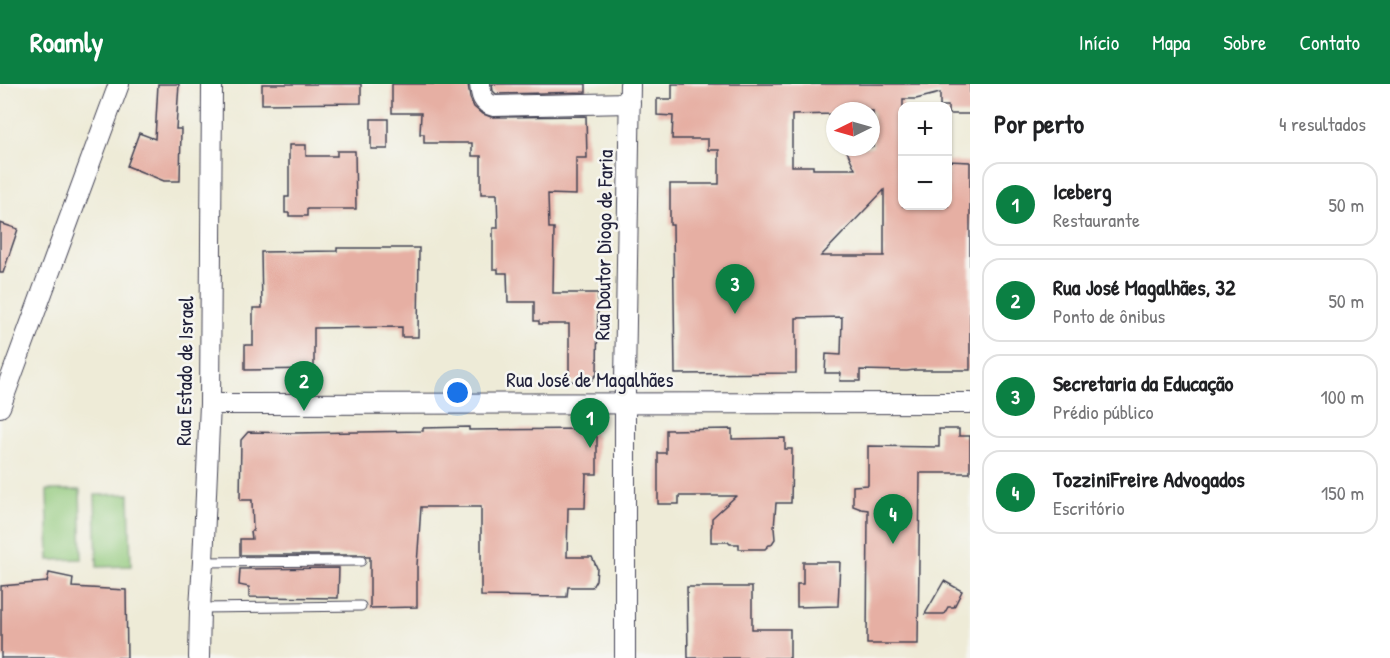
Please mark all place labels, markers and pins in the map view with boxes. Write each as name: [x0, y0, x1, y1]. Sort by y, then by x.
pin: 3: [716, 264, 754, 314]
pin: 2: [284, 362, 324, 411]
pin: 1: [570, 398, 610, 448]
pin: 4: [874, 494, 912, 544]

